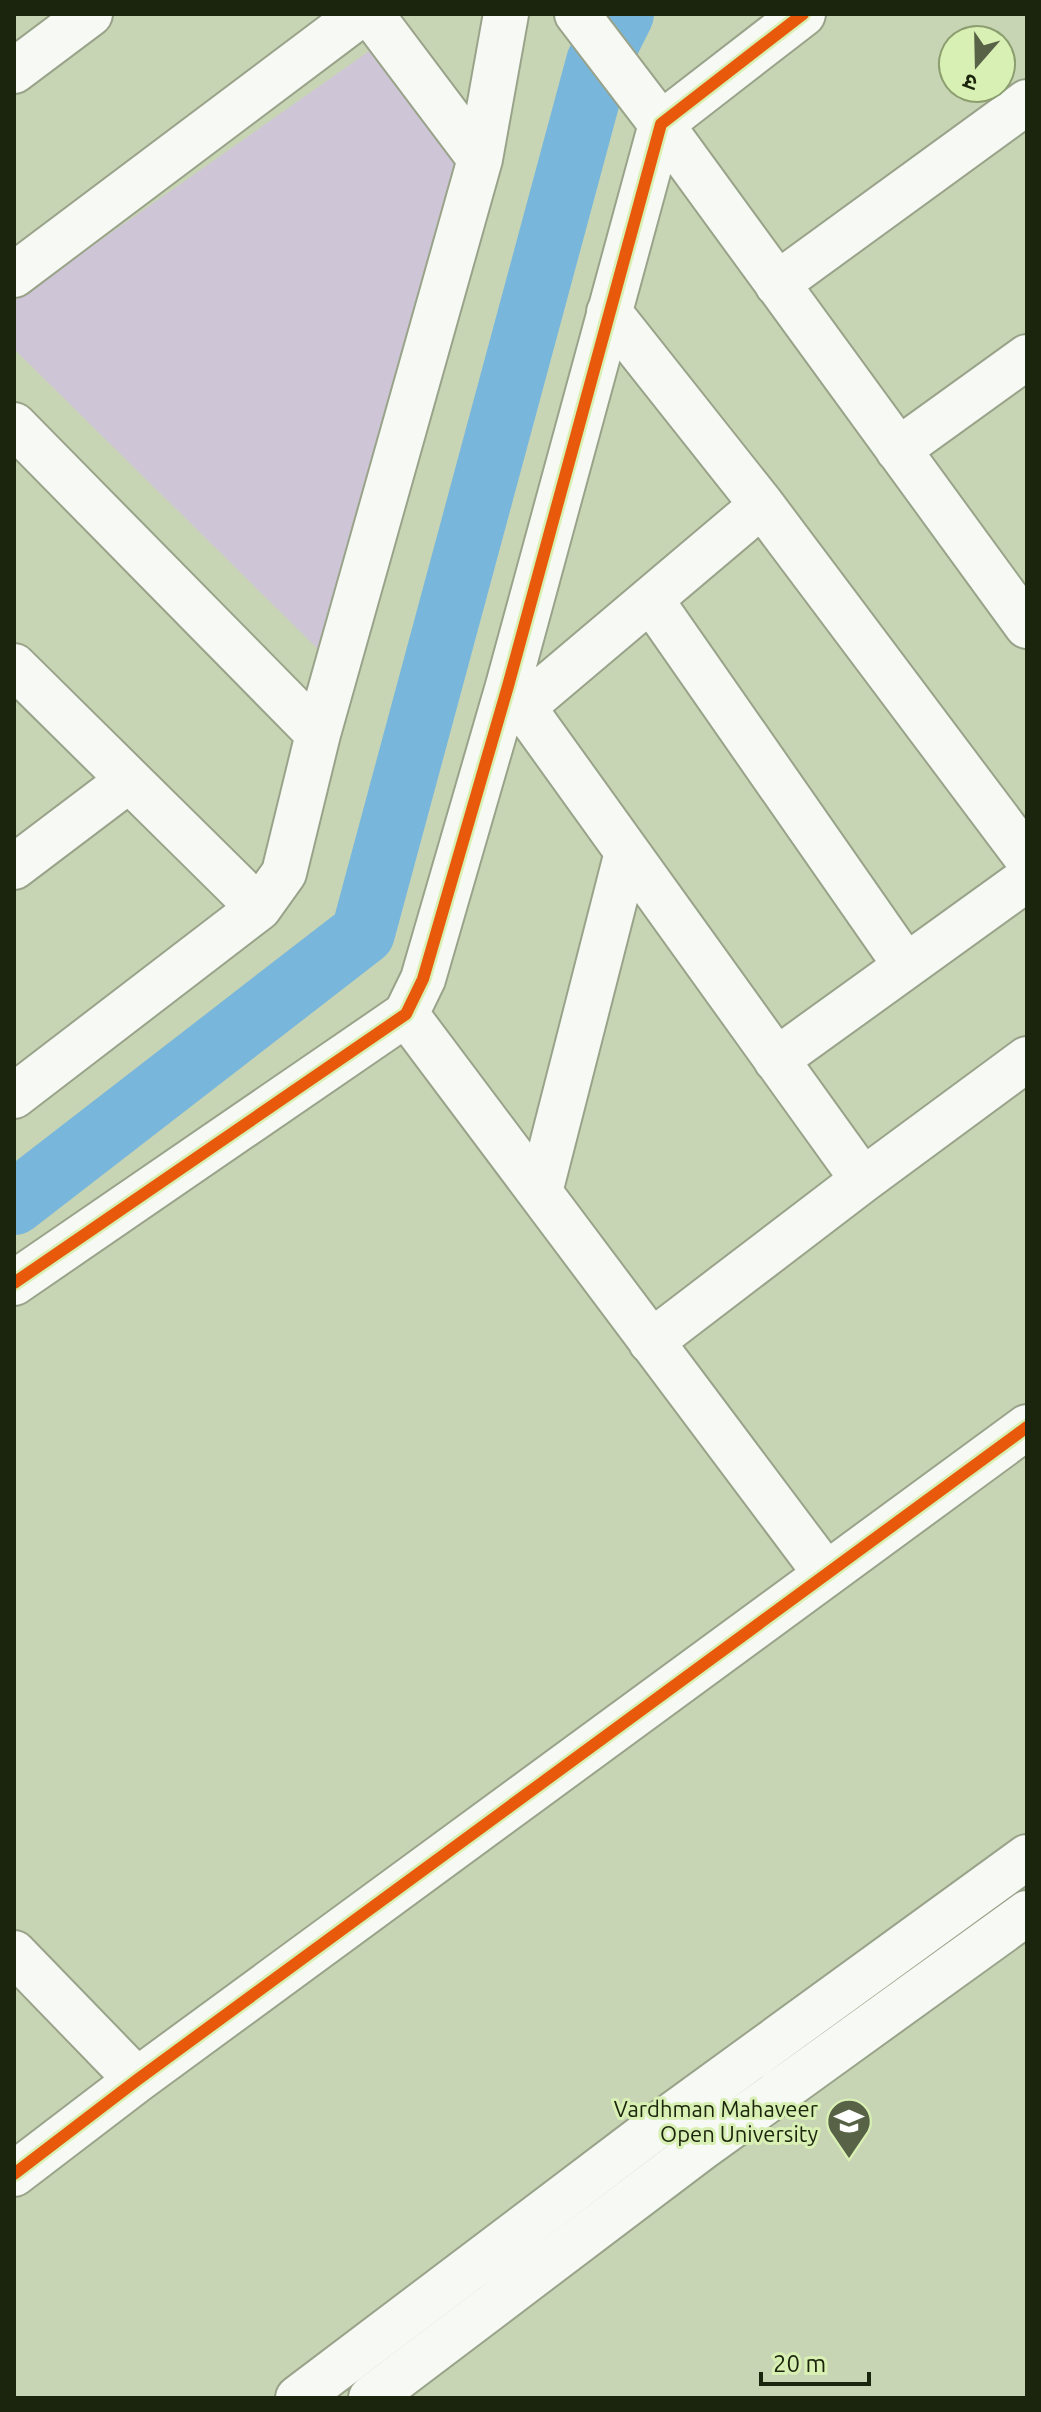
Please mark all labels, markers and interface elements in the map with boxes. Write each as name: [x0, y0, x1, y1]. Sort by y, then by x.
north arrow: [937, 24, 1017, 104]
text: उ: [959, 69, 980, 97]
place label: Vardhman Mahaveer Open University: [614, 2096, 819, 2146]
school or university icon: Vardhman Mahaveer Open University: [825, 2097, 873, 2160]
scale bar: [761, 2336, 869, 2386]
text: 20 m: [773, 2350, 826, 2377]

